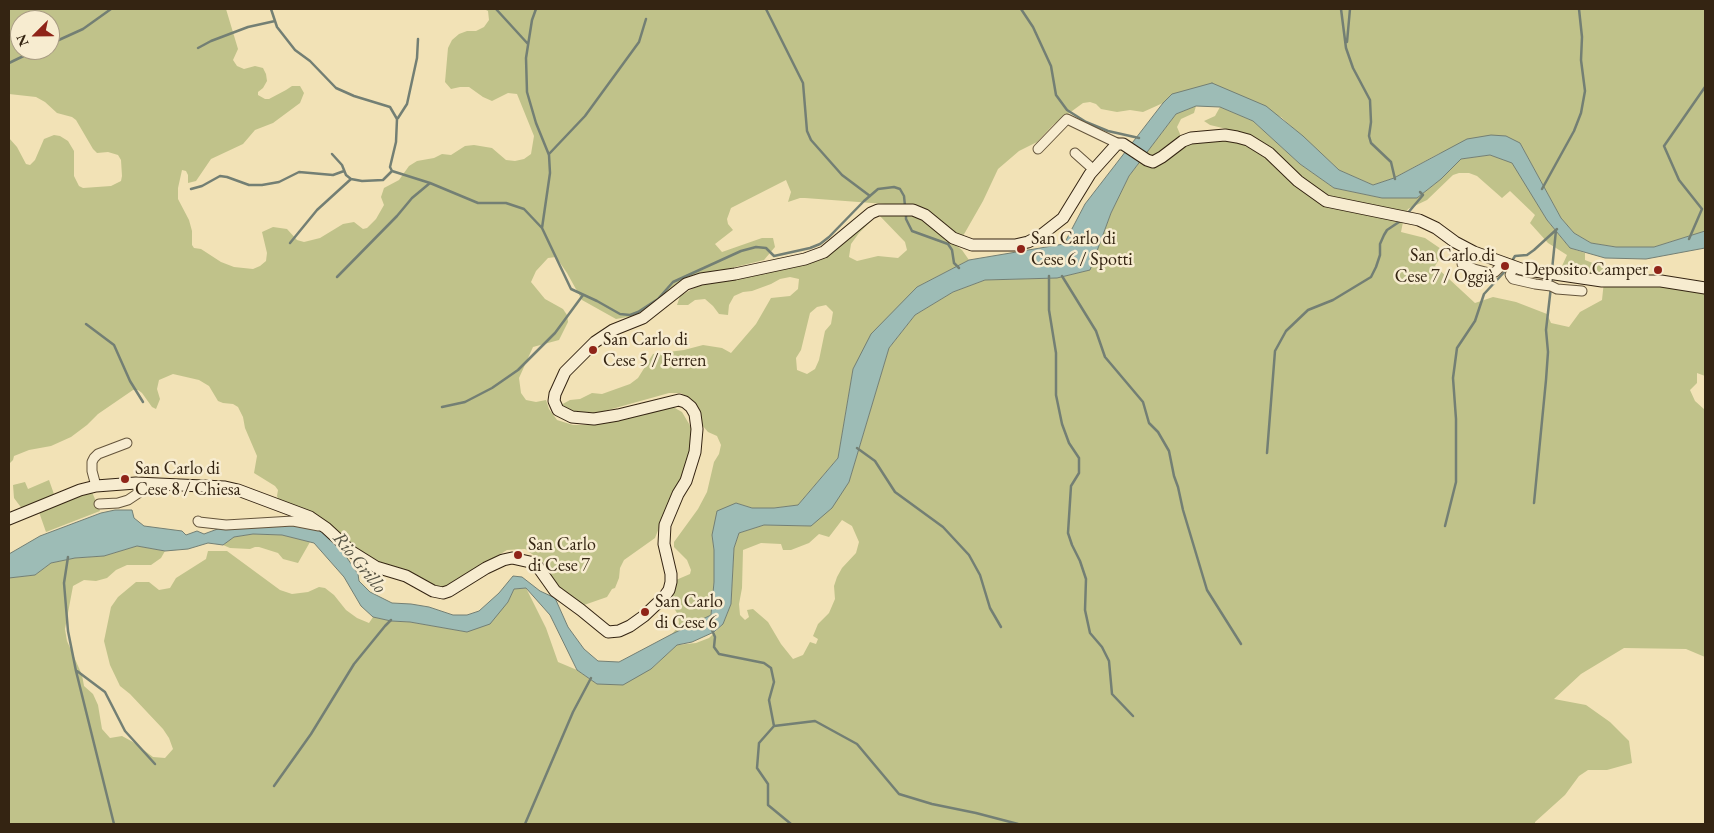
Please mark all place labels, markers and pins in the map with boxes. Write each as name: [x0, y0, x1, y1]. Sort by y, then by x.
place label: San Carlo di Cese 6 / Spotti: [1031, 228, 1133, 270]
marker: San Carlo di Cese 6 / Spotti: [1015, 243, 1027, 255]
place label: San Carlo di Cese 7 / Oggià: [1395, 245, 1495, 288]
place label: Deposito Camper: [1524, 259, 1648, 281]
marker: San Carlo di Cese 7 / Oggià: [1499, 260, 1511, 272]
marker: Deposito Camper: [1652, 264, 1664, 276]
place label: San Carlo di Cese 5 / Ferren: [603, 329, 706, 372]
marker: San Carlo di Cese 5 / Ferren: [587, 344, 599, 356]
place label: San Carlo di Cese 8 / Chiesa: [135, 458, 241, 500]
marker: San Carlo di Cese 8 / Chiesa: [119, 473, 131, 485]
place label: San Carlo di Cese 7: [528, 534, 596, 576]
marker: San Carlo di Cese 7: [512, 549, 524, 561]
place label: San Carlo di Cese 6: [655, 591, 723, 634]
marker: San Carlo di Cese 6: [639, 606, 651, 618]

